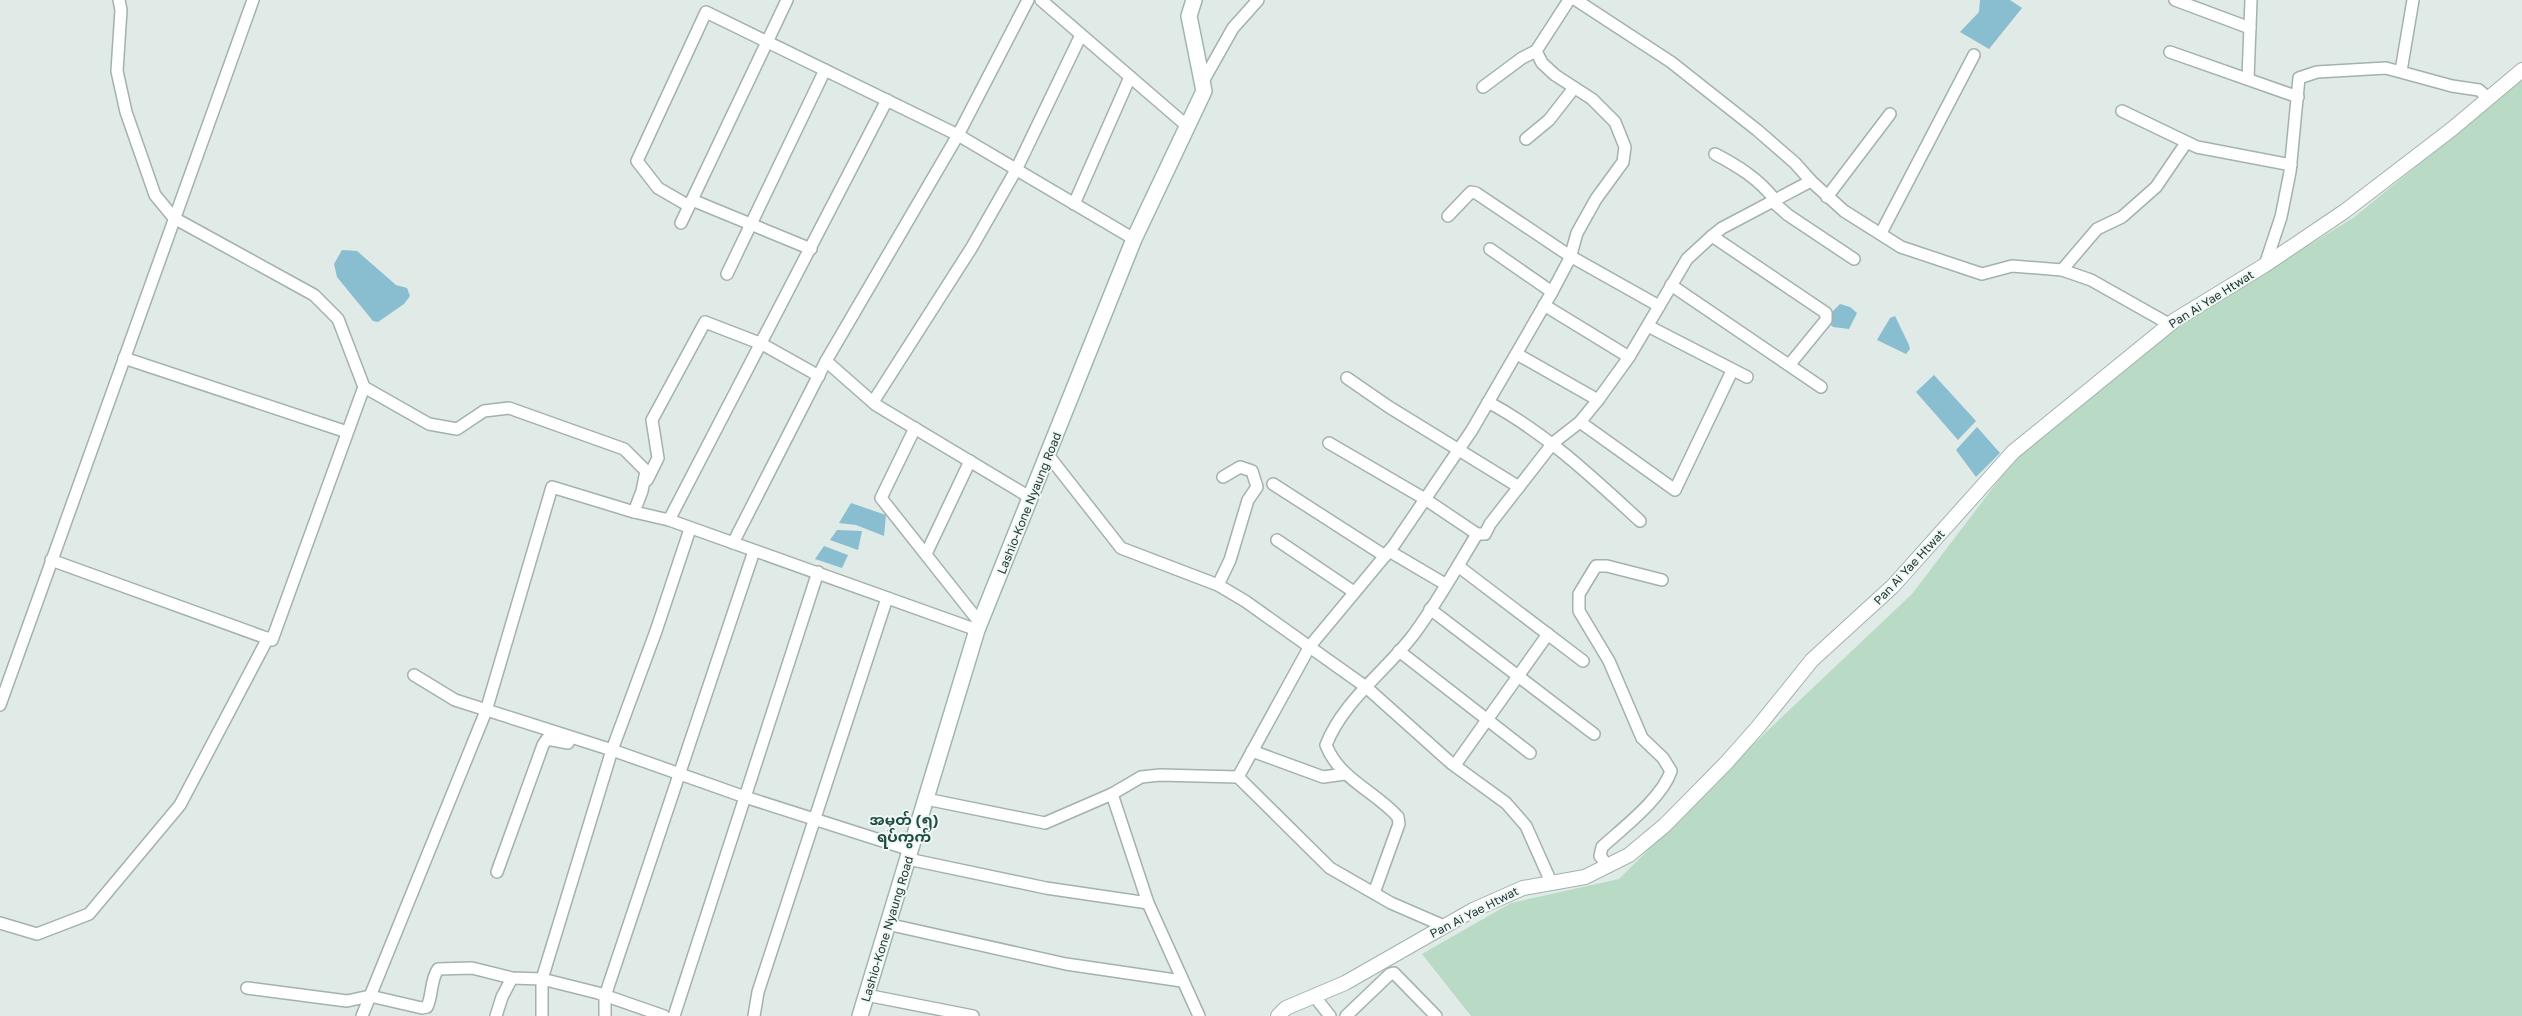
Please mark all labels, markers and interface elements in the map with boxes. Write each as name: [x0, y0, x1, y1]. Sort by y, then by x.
street label: Pan Ai Yae Htwat: [2166, 267, 2257, 331]
street label: Lashio-Kone Nyaung Road: [994, 430, 1064, 576]
street label: Pan Ai Yae Htwat: [1870, 526, 1948, 608]
district label: အမှတ် (၅) ရပ်ကွက်: [870, 810, 938, 849]
street label: Lashio-Kone Nyaung Road: [858, 854, 916, 1004]
street label: Pan Ai Yae Htwat: [1427, 883, 1521, 941]

